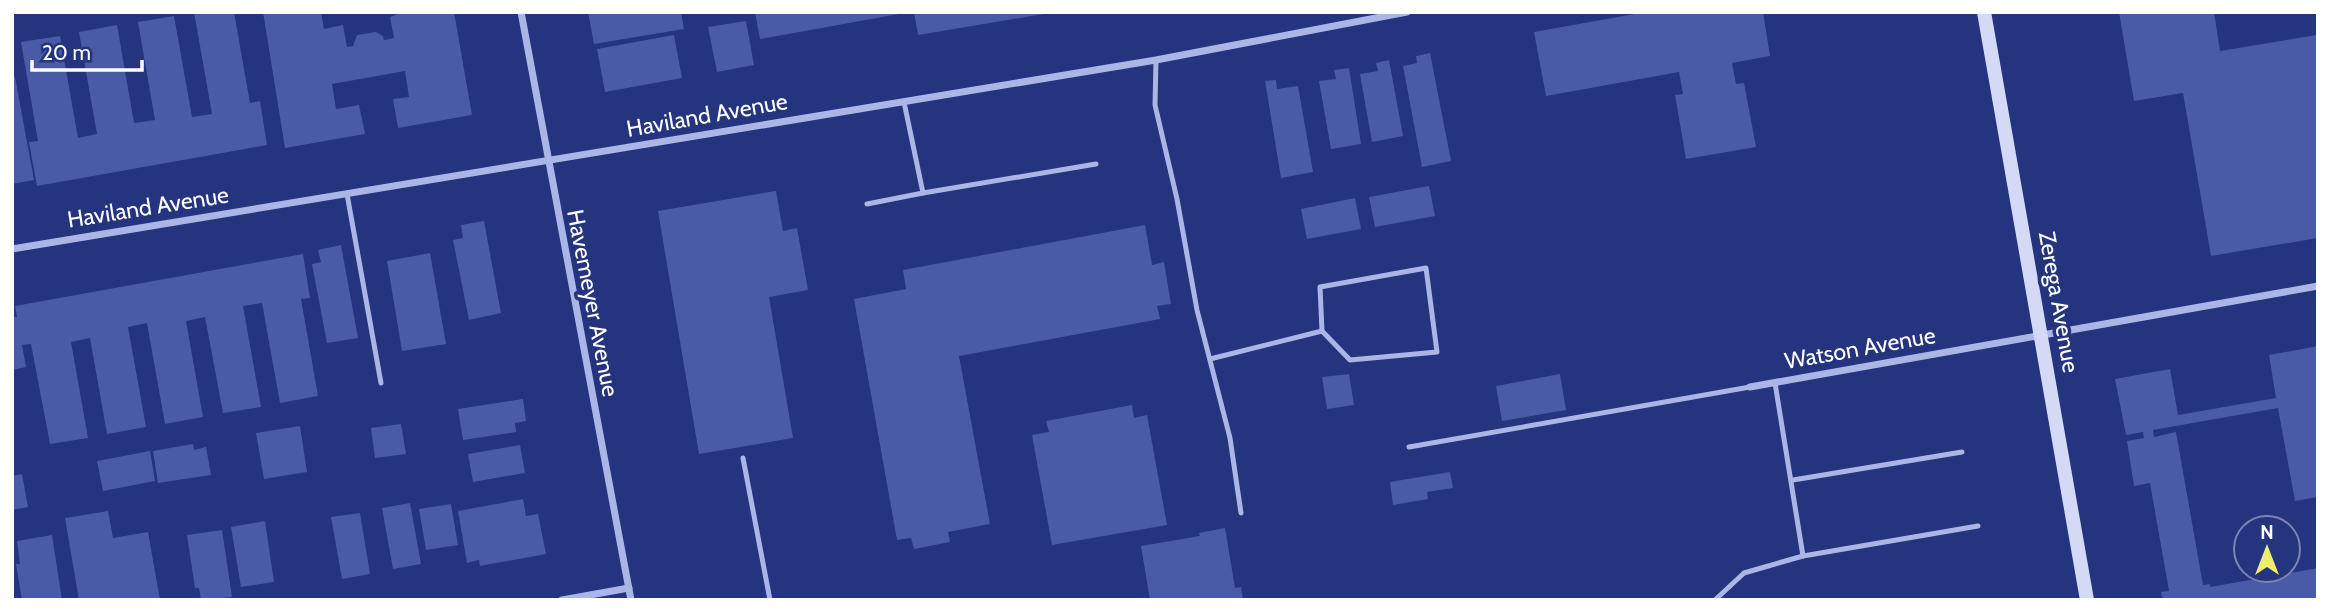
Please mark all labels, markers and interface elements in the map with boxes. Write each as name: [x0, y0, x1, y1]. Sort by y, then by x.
scale bar: [32, 28, 142, 72]
text: 20 m: [42, 40, 91, 65]
street label: Haviland Avenue: [624, 87, 790, 143]
street label: Haviland Avenue: [65, 180, 231, 234]
street label: Havemeyer Avenue: [561, 207, 625, 399]
street label: Zerega Avenue: [2033, 229, 2085, 375]
street label: Watson Avenue: [1782, 321, 1938, 375]
north arrow: [2232, 514, 2302, 584]
text: N: [2260, 521, 2274, 544]

